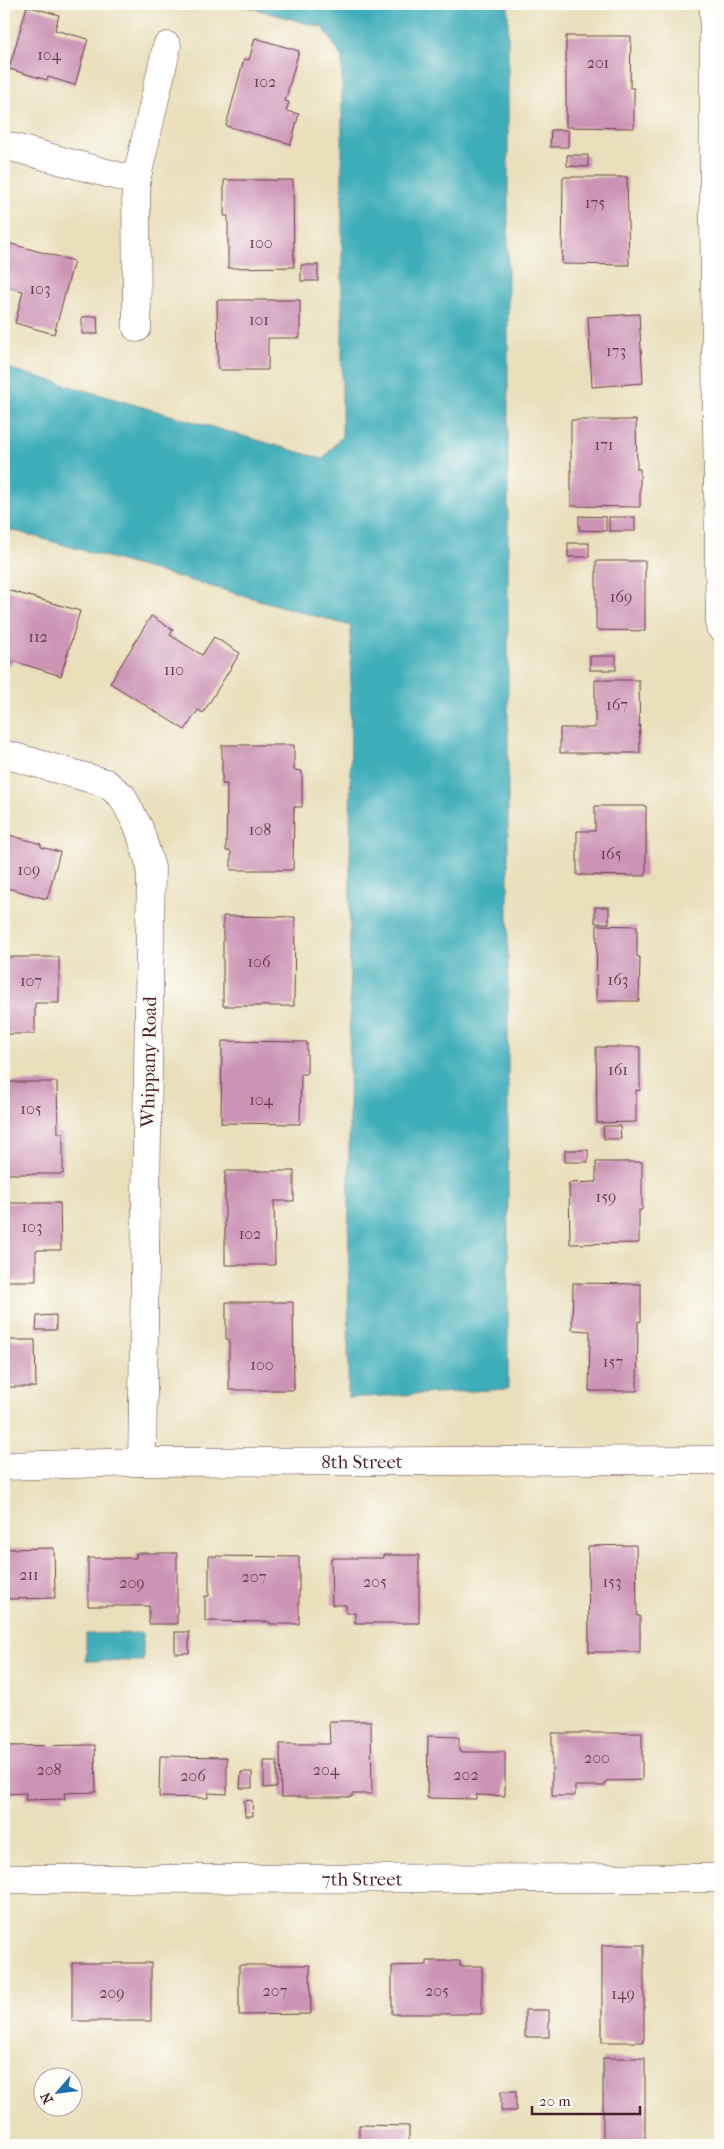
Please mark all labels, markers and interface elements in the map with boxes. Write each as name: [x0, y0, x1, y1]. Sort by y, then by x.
house number: 104: [37, 45, 61, 64]
house number: 201: [587, 53, 609, 72]
house number: 102: [254, 72, 276, 91]
house number: 175: [585, 193, 605, 212]
house number: 100: [249, 233, 273, 252]
house number: 103: [29, 279, 51, 298]
house number: 101: [249, 310, 269, 329]
house number: 173: [606, 341, 626, 360]
house number: 171: [594, 435, 614, 454]
house number: 169: [610, 587, 632, 606]
house number: 112: [28, 627, 48, 646]
house number: 110: [164, 660, 184, 679]
house number: 167: [606, 695, 628, 714]
house number: 108: [249, 820, 271, 839]
house number: 165: [600, 844, 622, 863]
house number: 109: [18, 860, 40, 879]
house number: 106: [247, 952, 271, 971]
house number: 163: [608, 970, 628, 989]
house number: 107: [20, 971, 42, 990]
street label: Whippany Road: [137, 996, 161, 1129]
house number: 161: [608, 1060, 628, 1079]
house number: 104: [249, 1090, 273, 1109]
house number: 105: [20, 1099, 42, 1118]
house number: 159: [596, 1187, 616, 1206]
house number: 103: [21, 1217, 43, 1236]
house number: 102: [239, 1224, 261, 1243]
house number: 157: [603, 1352, 623, 1371]
house number: 100: [250, 1355, 274, 1374]
street label: 8th Street: [321, 1451, 403, 1473]
house number: 211: [19, 1565, 39, 1584]
house number: 207: [242, 1567, 267, 1586]
house number: 205: [363, 1572, 387, 1591]
house number: 153: [602, 1572, 622, 1591]
house number: 209: [119, 1573, 145, 1592]
house number: 200: [584, 1748, 610, 1767]
house number: 208: [36, 1760, 62, 1779]
house number: 204: [313, 1760, 340, 1779]
house number: 202: [453, 1765, 479, 1784]
house number: 206: [180, 1766, 206, 1785]
street label: 7th Street: [322, 1868, 403, 1891]
house number: 207: [263, 1981, 288, 2000]
house number: 205: [425, 1981, 449, 2000]
house number: 209: [99, 1983, 125, 2002]
house number: 149: [611, 1984, 635, 2003]
north arrow: [32, 2066, 82, 2116]
scale bar: [532, 2084, 639, 2116]
text: N: [37, 2089, 57, 2107]
text: 20 m: [539, 2092, 571, 2110]

